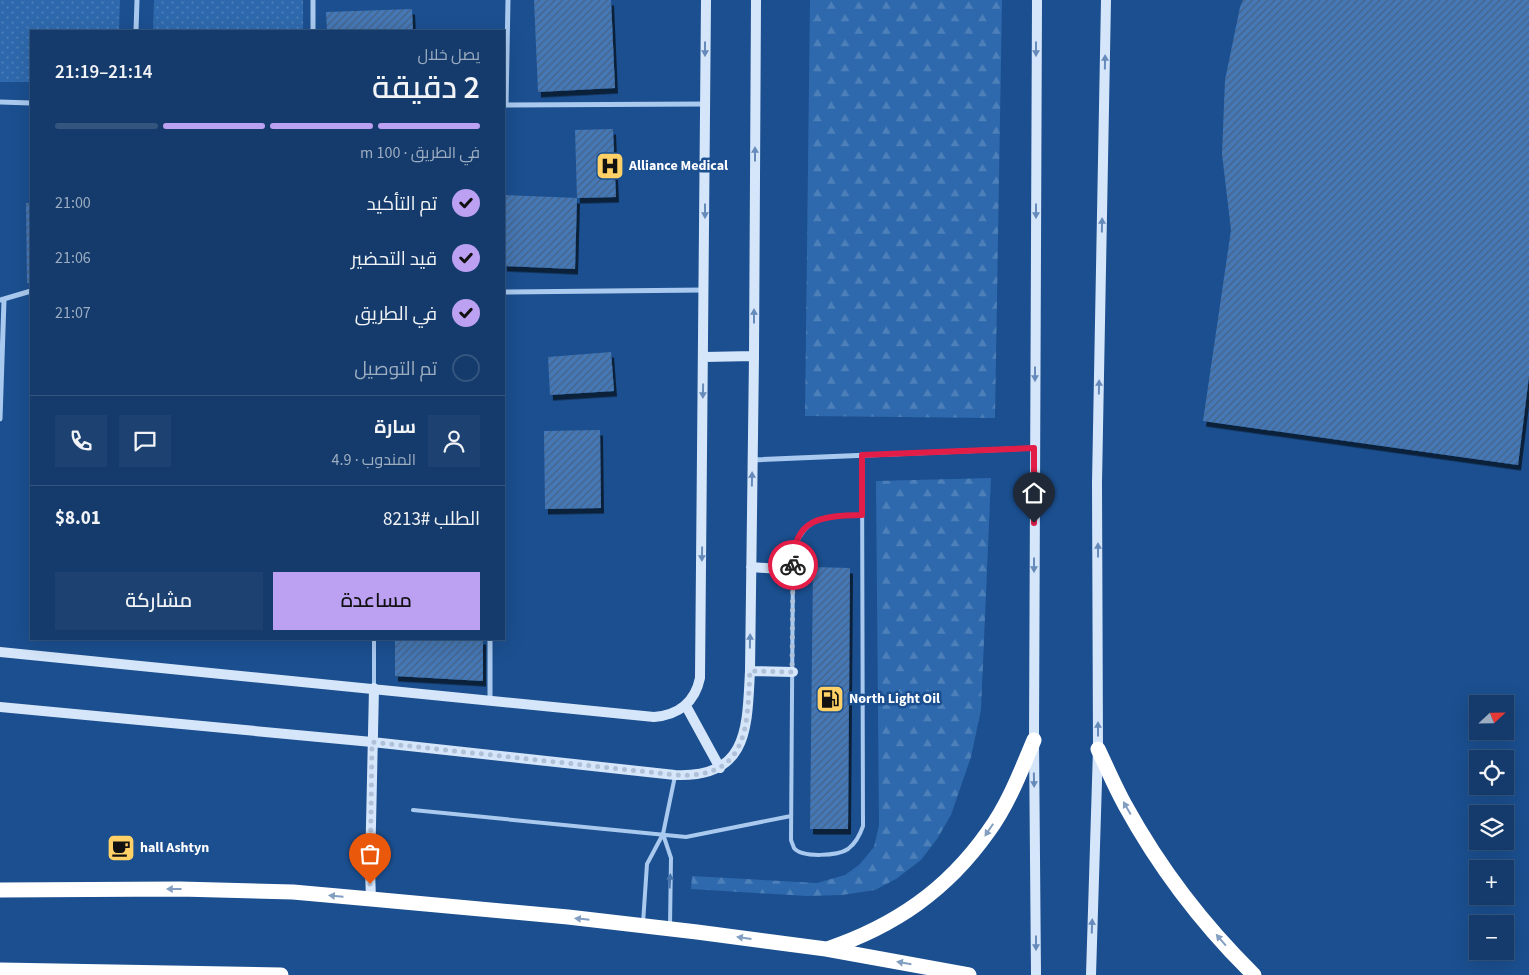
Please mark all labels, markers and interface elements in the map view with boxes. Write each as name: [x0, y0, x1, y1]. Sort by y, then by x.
one-way arrow: [701, 41, 709, 57]
one-way arrow: [1032, 41, 1040, 57]
text: يصل خلال: [417, 44, 480, 66]
one-way arrow: [1101, 54, 1109, 70]
text: 21:14–21:19: [55, 59, 153, 86]
text: 2 دقيقة: [372, 65, 480, 111]
text: في الطريق · 100 m: [360, 142, 480, 164]
one-way arrow: [751, 146, 759, 162]
hospital icon: Alliance Medical: [595, 151, 625, 181]
place label: Alliance Medical: [628, 156, 728, 176]
icon: check: [452, 189, 480, 217]
text: تم التأكيد: [366, 191, 437, 218]
text: 21:00: [55, 192, 91, 214]
one-way arrow: [701, 203, 709, 219]
one-way arrow: [1032, 203, 1040, 219]
one-way arrow: [1098, 216, 1106, 232]
icon: check: [452, 244, 480, 272]
text: قيد التحضير: [351, 246, 437, 273]
text: 21:06: [55, 247, 91, 269]
icon: check: [452, 299, 480, 327]
text: في الطريق: [355, 301, 437, 328]
text: 21:07: [55, 302, 91, 324]
one-way arrow: [750, 308, 758, 324]
text: تم التوصيل: [354, 356, 437, 383]
one-way arrow: [1031, 366, 1039, 382]
one-way arrow: [1095, 379, 1103, 395]
one-way arrow: [699, 383, 707, 399]
text: سارة: [374, 414, 416, 441]
button: phone: [55, 415, 107, 467]
button: chat: [119, 415, 171, 467]
button: person: [428, 415, 480, 467]
text: المندوب · 4.9: [332, 449, 416, 471]
one-way arrow: [748, 471, 756, 487]
pin: [1013, 472, 1055, 523]
icon: home: [1020, 479, 1048, 507]
text: $8.01: [55, 505, 101, 532]
text: الطلب #8213: [383, 506, 480, 533]
courier: [768, 540, 818, 590]
one-way arrow: [1094, 541, 1102, 557]
one-way arrow: [697, 546, 705, 562]
icon: bike: [779, 551, 807, 579]
one-way arrow: [1030, 558, 1038, 574]
button: مشاركة: [55, 572, 263, 630]
button: مساعدة: [273, 572, 480, 630]
one-way arrow: [746, 633, 754, 649]
fuel station icon: North Light Oil: [815, 684, 845, 714]
place label: North Light Oil: [849, 689, 940, 709]
north arrow: [1469, 695, 1514, 740]
map controls: [1469, 695, 1514, 960]
one-way arrow: [1094, 721, 1102, 737]
button: locate: [1469, 750, 1514, 795]
one-way arrow: [1030, 773, 1038, 789]
one-way arrow: [1122, 801, 1131, 814]
button: layers: [1469, 805, 1514, 850]
one-way arrow: [984, 823, 994, 837]
cafe icon: hall Ashtyn: [106, 833, 136, 863]
pin: [349, 833, 391, 884]
place label: hall Ashtyn: [140, 838, 209, 858]
icon: bag: [356, 840, 384, 868]
button: +: [1469, 860, 1514, 905]
one-way arrow: [667, 873, 675, 889]
one-way arrow: [165, 885, 181, 893]
one-way arrow: [328, 892, 344, 900]
one-way arrow: [574, 915, 590, 923]
button: −: [1469, 915, 1514, 960]
one-way arrow: [1089, 918, 1097, 934]
one-way arrow: [735, 934, 751, 942]
one-way arrow: [1215, 934, 1226, 947]
one-way arrow: [1032, 935, 1040, 951]
one-way arrow: [896, 959, 912, 967]

